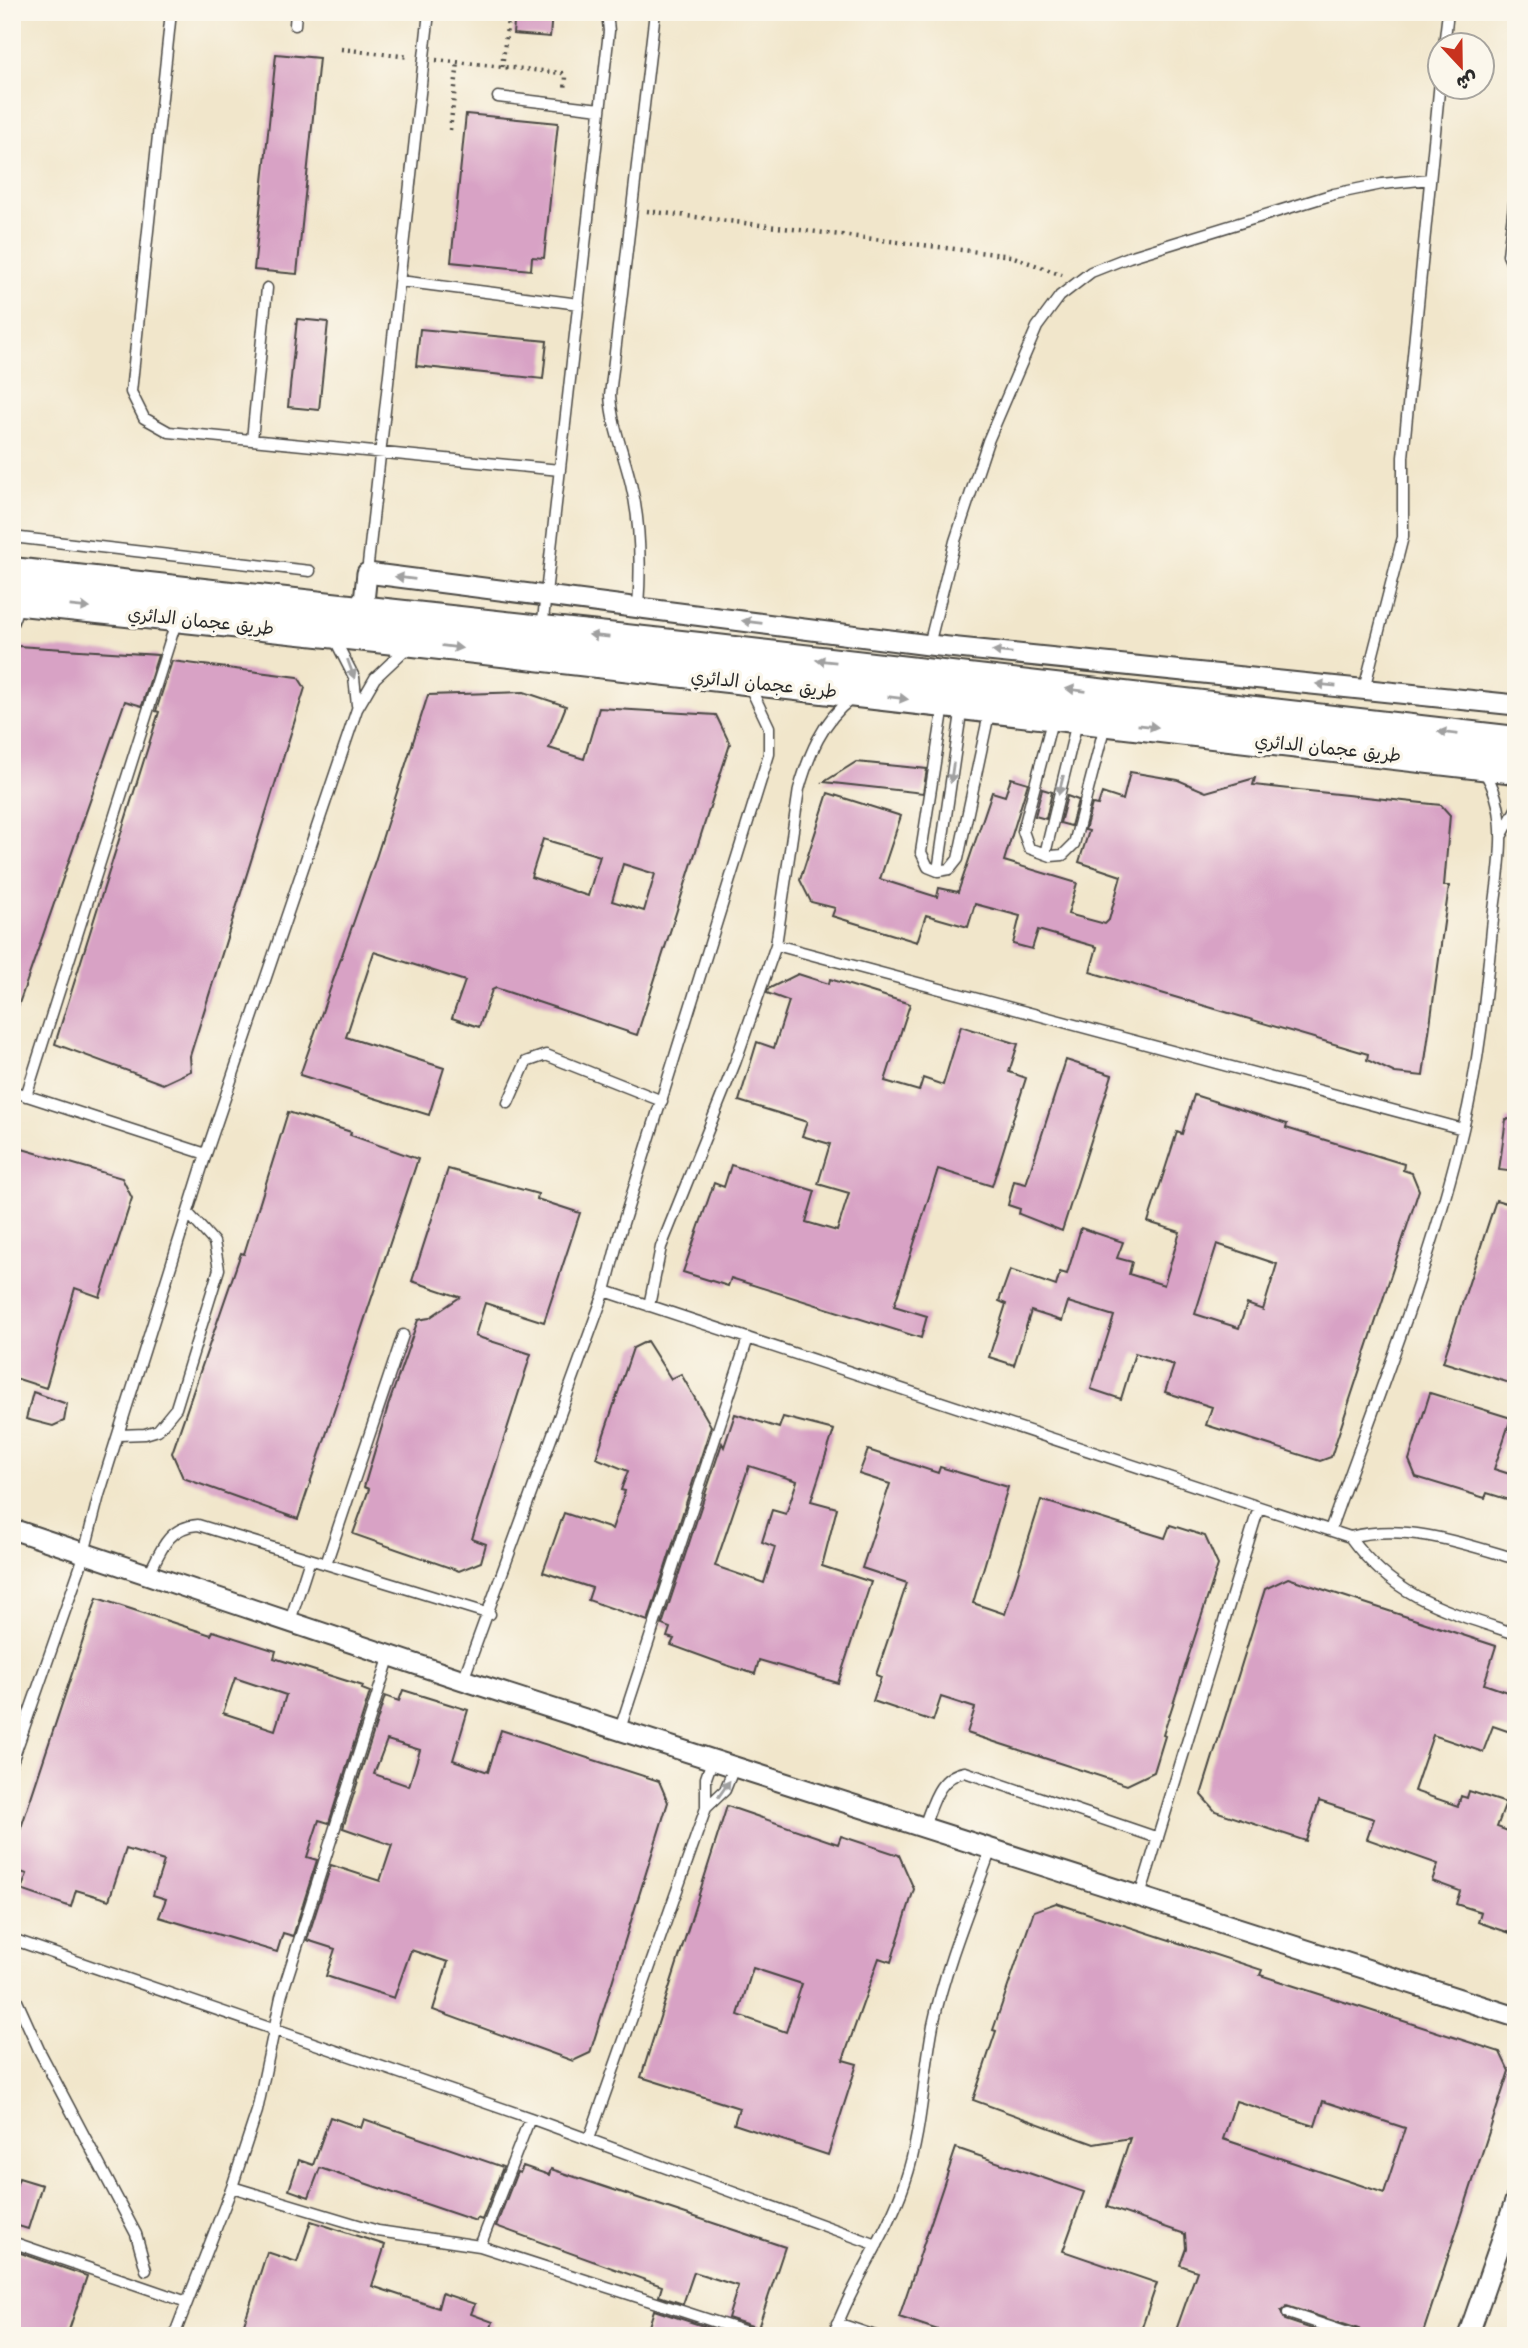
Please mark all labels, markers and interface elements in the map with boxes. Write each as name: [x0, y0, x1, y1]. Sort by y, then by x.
north arrow: [1426, 32, 1496, 102]
text: ش: [1453, 67, 1482, 98]
one-way arrow: [394, 572, 416, 583]
street label: طريق عجمان الدائري: [126, 600, 275, 642]
one-way arrow: [69, 602, 91, 613]
one-way arrow: [741, 616, 763, 627]
one-way arrow: [588, 630, 610, 641]
one-way arrow: [442, 641, 464, 652]
one-way arrow: [991, 646, 1013, 657]
one-way arrow: [814, 655, 836, 666]
one-way arrow: [346, 659, 357, 680]
street label: طريق عجمان الدائري: [689, 663, 838, 705]
one-way arrow: [1315, 679, 1337, 690]
one-way arrow: [1065, 684, 1087, 695]
one-way arrow: [887, 693, 909, 704]
one-way arrow: [1137, 721, 1159, 732]
street label: طريق عجمان الدائري: [1253, 727, 1402, 769]
one-way arrow: [1437, 727, 1459, 738]
one-way arrow: [946, 762, 957, 784]
one-way arrow: [1055, 774, 1066, 796]
one-way arrow: [717, 1780, 731, 1798]

